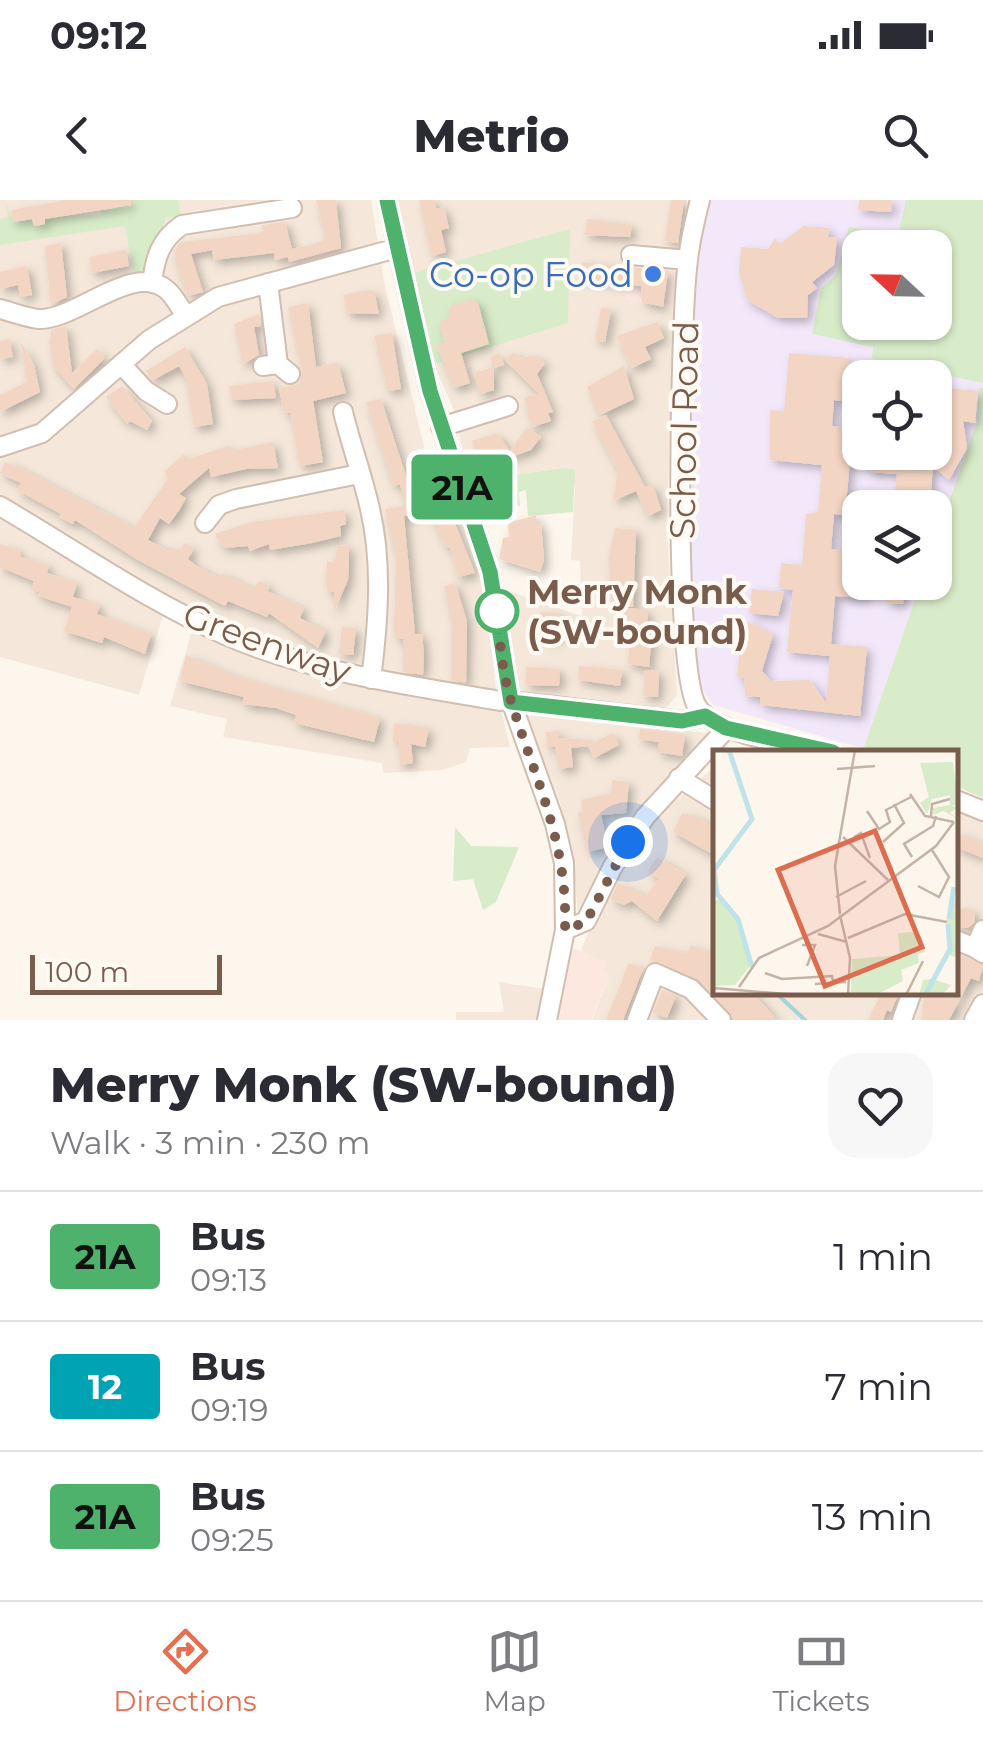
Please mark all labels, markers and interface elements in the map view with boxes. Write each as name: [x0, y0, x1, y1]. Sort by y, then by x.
text: 09:12: [50, 12, 147, 59]
icon: back: [50, 108, 105, 163]
text: Metrio: [414, 108, 569, 163]
icon: search: [878, 108, 933, 163]
north arrow: [842, 230, 952, 340]
map controls: [842, 230, 952, 600]
place label: Co-op Food: [429, 253, 633, 296]
marker: Co-op Food: [642, 263, 664, 285]
street label: School Road: [661, 320, 707, 540]
button: locate: [842, 360, 952, 470]
line badge: 21A: [404, 454, 520, 520]
text: 21A: [431, 466, 493, 509]
button: layers: [842, 490, 952, 600]
place label: Merry Monk (SW-bound): [527, 570, 748, 653]
marker: Merry Monk (SW-bound): [476, 590, 518, 632]
street label: Greenway: [177, 593, 357, 693]
inset map: [713, 750, 958, 995]
your location: [603, 817, 653, 867]
scale bar: [30, 950, 222, 994]
text: 100 m: [45, 955, 129, 989]
button: heart: [828, 1053, 933, 1158]
text: Merry Monk (SW-bound): [50, 1056, 677, 1114]
text: Walk · 3 min · 230 m: [50, 1123, 370, 1162]
text: Bus: [190, 1213, 265, 1260]
text: 1 min: [833, 1233, 933, 1280]
text: 21A: [74, 1235, 136, 1278]
text: 09:13: [190, 1260, 267, 1299]
text: Bus: [190, 1343, 265, 1390]
text: 7 min: [824, 1363, 933, 1410]
text: 12: [88, 1365, 122, 1408]
text: 09:19: [190, 1390, 269, 1429]
text: Bus: [190, 1473, 265, 1520]
text: 13 min: [812, 1493, 933, 1540]
text: 21A: [74, 1495, 136, 1538]
text: 09:25: [190, 1520, 274, 1559]
tab: Directions: [113, 1624, 257, 1718]
tab: Map: [483, 1624, 546, 1718]
tab: Tickets: [772, 1624, 870, 1718]

